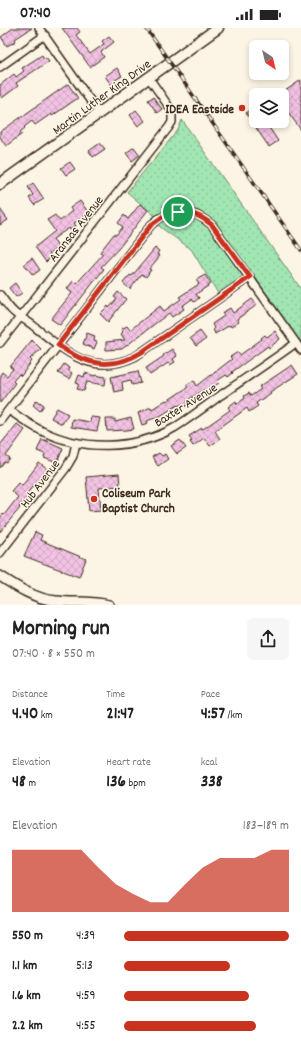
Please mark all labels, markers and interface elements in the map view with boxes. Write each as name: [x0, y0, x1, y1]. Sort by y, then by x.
text: 07:40: [20, 3, 51, 25]
north arrow: [249, 40, 289, 80]
map controls: [249, 40, 289, 128]
street label: Martin Luther King Drive: [49, 55, 156, 140]
button: layers: [249, 88, 289, 128]
place label: IDEA Eastside: [165, 101, 234, 120]
marker: IDEA Eastside: [237, 103, 247, 113]
street label: Aransas Avenue: [45, 192, 109, 267]
pin: [161, 195, 195, 229]
icon: arrive: [167, 201, 189, 223]
street label: Baxter Avenue: [151, 379, 222, 433]
street label: Hub Avenue: [16, 456, 66, 513]
place label: Coliseum Park Baptist Church: [102, 485, 175, 519]
marker: Coliseum Park Baptist Church: [89, 494, 99, 504]
text: Morning run: [12, 614, 110, 645]
button: share: [247, 618, 289, 660]
text: 07:40 · 8 × 550 m: [12, 645, 95, 664]
text: Distance: [12, 687, 48, 703]
text: Time: [106, 687, 125, 703]
text: Pace: [201, 687, 220, 703]
text: 4.40: [12, 703, 38, 727]
text: 21:47: [106, 703, 134, 727]
text: 4:57: [201, 703, 225, 727]
text: km: [38, 708, 53, 724]
text: /km: [225, 708, 243, 724]
text: Elevation: [12, 755, 50, 771]
text: Heart rate: [106, 755, 151, 771]
text: kcal: [201, 755, 217, 771]
text: 48: [12, 771, 26, 795]
text: 136: [106, 771, 126, 795]
text: 338: [201, 771, 223, 795]
text: m: [26, 776, 36, 792]
text: bpm: [126, 776, 146, 792]
text: Elevation: [12, 817, 57, 836]
text: 183–189 m: [243, 817, 289, 836]
text: 550 m: [12, 927, 43, 946]
text: 4:39: [76, 927, 95, 946]
text: 1.1 km: [12, 957, 37, 976]
text: 5:13: [76, 957, 93, 976]
text: 1.6 km: [12, 987, 41, 1006]
text: 4:59: [76, 987, 96, 1006]
text: 2.2 km: [12, 1017, 43, 1036]
text: 4:55: [76, 1017, 96, 1036]

